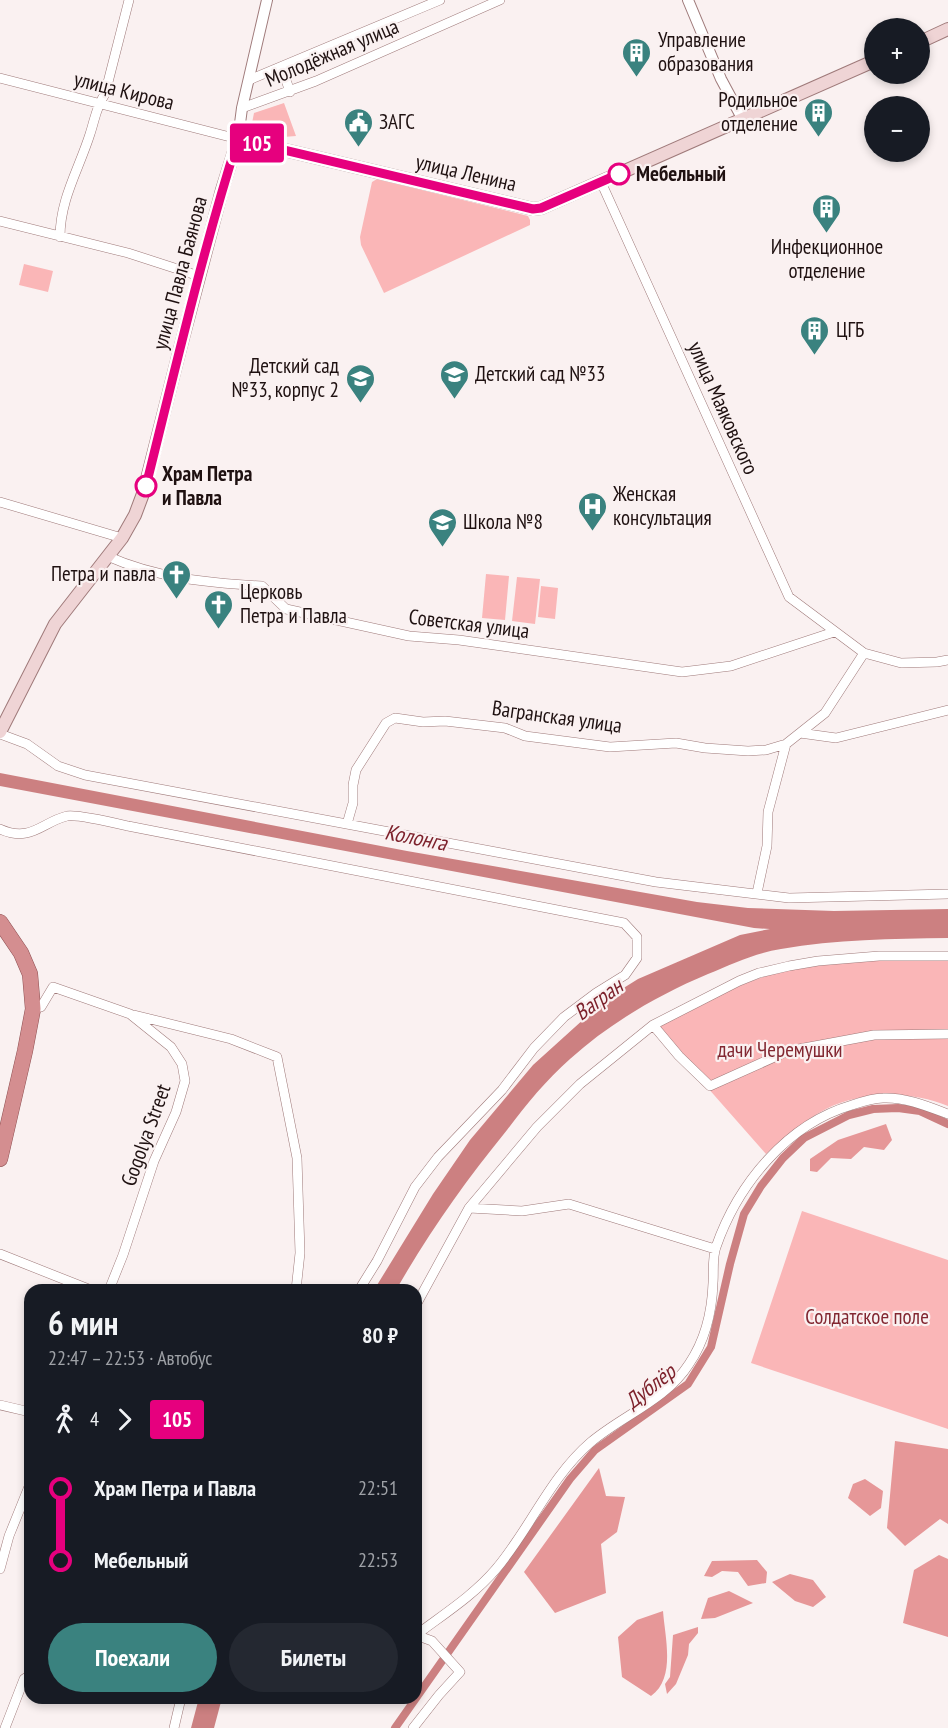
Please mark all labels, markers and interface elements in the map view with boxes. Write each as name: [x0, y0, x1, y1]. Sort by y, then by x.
street label: Молодёжная улица: [261, 12, 403, 93]
map controls: [864, 18, 930, 162]
button: +: [864, 18, 930, 84]
place label: Управление образования: [658, 26, 753, 77]
building icon: Управление образования: [621, 36, 653, 78]
street label: улица Кирова: [71, 65, 177, 116]
place label: Родильное отделение: [718, 86, 798, 137]
building icon: Родильное отделение: [803, 96, 835, 138]
button: −: [864, 96, 930, 162]
public building icon: ЗАГС: [342, 106, 374, 148]
place label: ЗАГС: [379, 108, 415, 135]
line badge: 105: [222, 124, 292, 162]
text: 105: [242, 130, 272, 157]
street label: улица Ленина: [413, 148, 519, 197]
place label: Мебельный: [636, 160, 726, 187]
marker: Мебельный: [608, 163, 630, 185]
building icon: Инфекционное отделение: [811, 192, 843, 234]
street label: улица Павла Баянова: [146, 193, 213, 353]
place label: Инфекционное отделение: [771, 233, 883, 284]
building icon: ЦГБ: [799, 314, 831, 356]
place label: ЦГБ: [836, 316, 864, 343]
street label: улица Маяковского: [682, 337, 765, 478]
place label: Детский сад №33, корпус 2: [231, 352, 339, 403]
school or university icon: Детский сад №33: [438, 358, 470, 400]
place label: Детский сад №33: [475, 360, 605, 387]
school or university icon: Детский сад №33, корпус 2: [344, 362, 376, 404]
place label: Храм Петра и Павла: [162, 460, 253, 511]
marker: Храм Петра и Павла: [135, 475, 157, 497]
place label: Женская консультация: [612, 480, 712, 531]
hospital icon: Женская консультация: [576, 490, 608, 532]
school or university icon: Школа №8: [426, 506, 458, 548]
place label: Школа №8: [463, 508, 543, 535]
church icon: Петра и павла: [161, 558, 193, 600]
place label: Петра и павла: [51, 560, 156, 587]
place label: Церковь Петра и Павла: [240, 578, 347, 629]
church icon: Церковь Петра и Павла: [203, 588, 235, 630]
street label: Советская улица: [407, 603, 531, 644]
street label: Вагранская улица: [490, 694, 624, 739]
water label: Колонга: [383, 817, 451, 857]
water label: Вагран: [568, 970, 630, 1026]
park label: дачи Черемушки: [718, 1036, 843, 1063]
street label: Gogolya Street: [115, 1080, 177, 1190]
text: 6 мин: [48, 1301, 118, 1344]
park label: Солдатское поле: [805, 1303, 929, 1330]
text: 80 ₽: [362, 1321, 398, 1349]
text: 22:47 – 22:53 · Автобус: [48, 1345, 212, 1371]
water label: Дублёр: [618, 1357, 682, 1415]
icon: walk: [48, 1403, 81, 1436]
icon: forward: [108, 1403, 141, 1436]
text: 4: [90, 1406, 99, 1432]
text: 105: [162, 1406, 192, 1433]
text: Храм Петра и Павла: [94, 1474, 256, 1502]
text: 22:51: [358, 1475, 398, 1501]
text: Мебельный: [94, 1546, 188, 1574]
text: 22:53: [358, 1547, 398, 1573]
button: Поехали: [48, 1623, 217, 1692]
button: Билеты: [229, 1623, 398, 1692]

